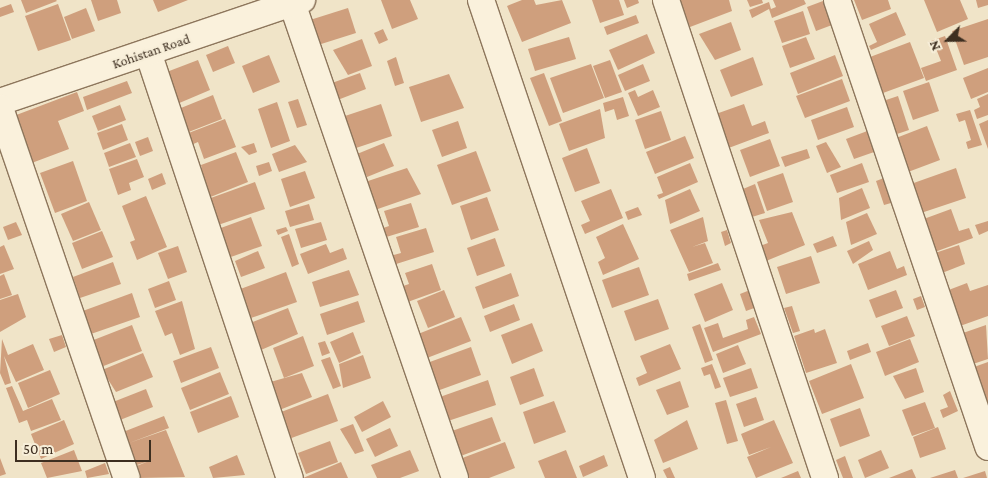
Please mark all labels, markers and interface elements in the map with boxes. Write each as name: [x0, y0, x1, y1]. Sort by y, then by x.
north arrow: [923, 15, 973, 65]
street label: Kohistan Road: [110, 30, 192, 72]
text: N: [925, 38, 943, 53]
scale bar: [18, 430, 154, 462]
text: 50 m: [23, 441, 53, 457]

